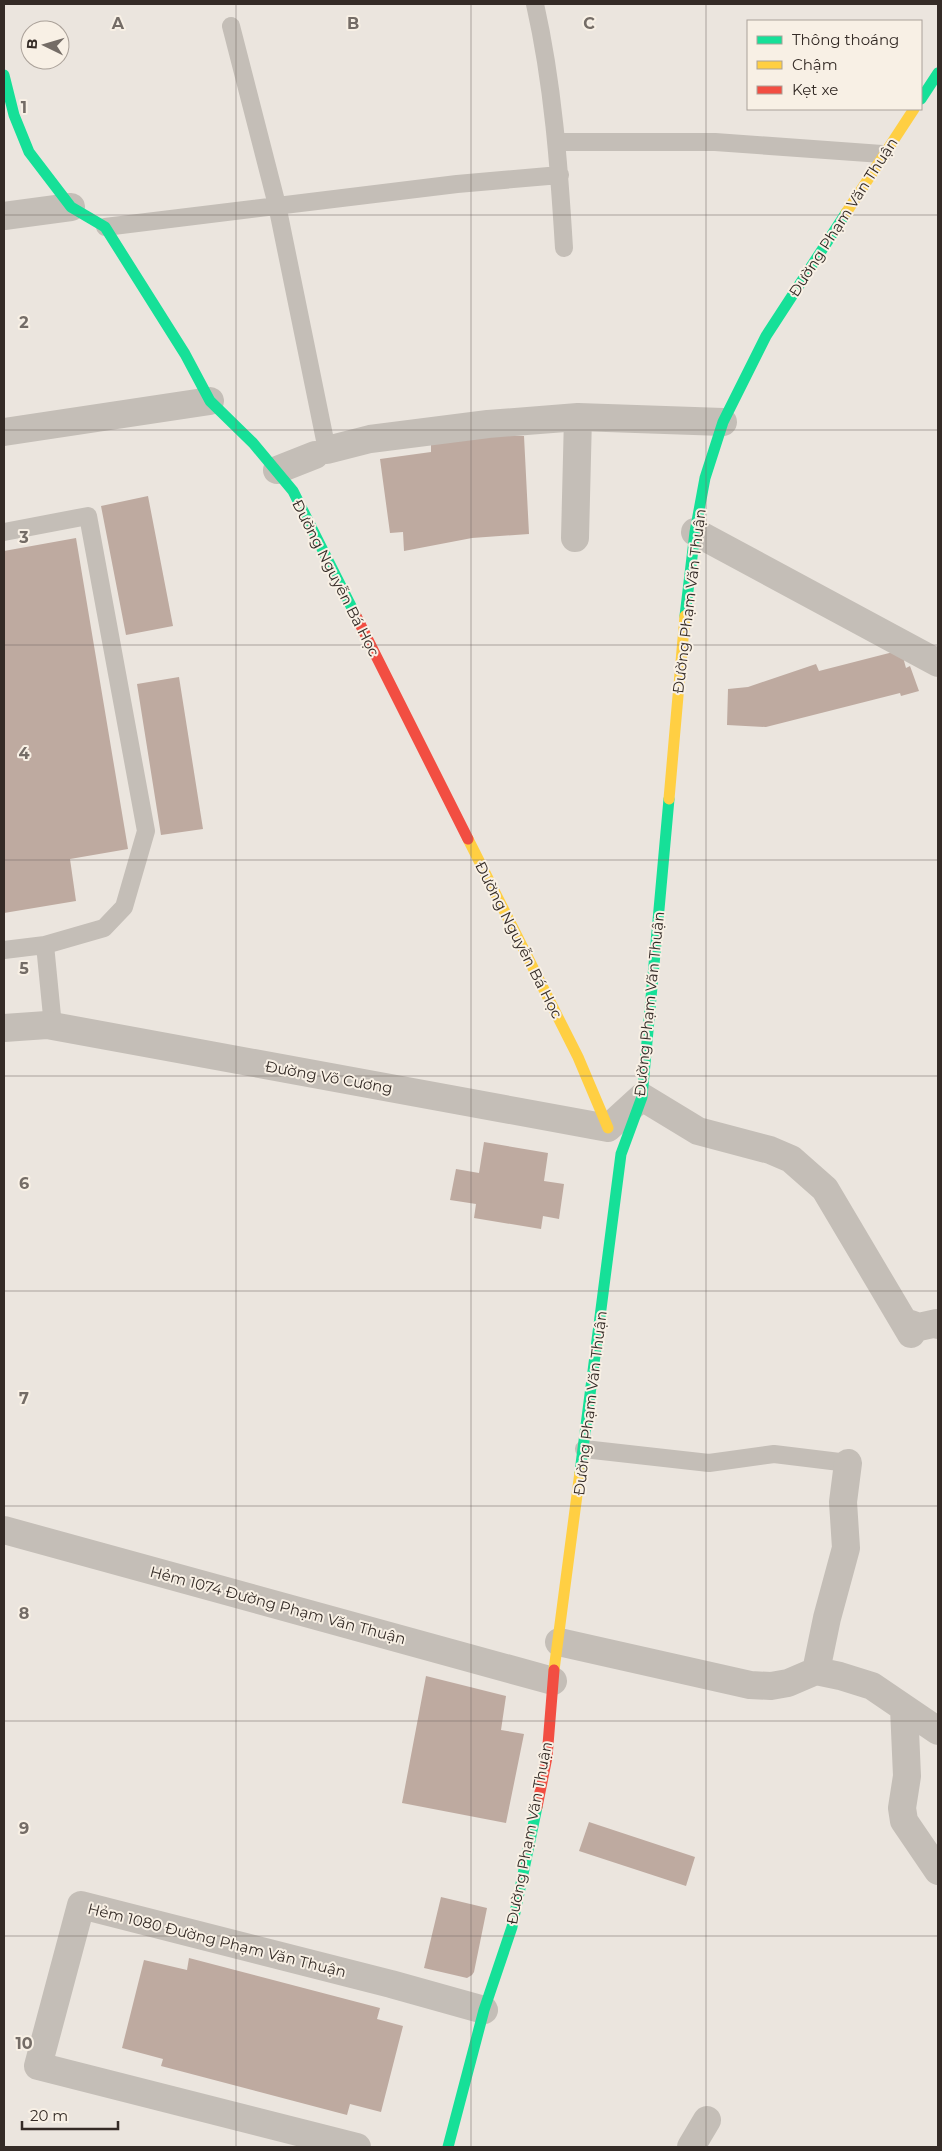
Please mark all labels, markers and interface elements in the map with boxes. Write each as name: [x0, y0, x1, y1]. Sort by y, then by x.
text: A: [111, 14, 125, 33]
text: B: [347, 14, 359, 33]
text: C: [583, 14, 595, 33]
north arrow: [20, 20, 70, 70]
legend: [747, 20, 922, 110]
text: Thông thoáng: [792, 30, 899, 49]
text: B: [23, 37, 42, 50]
text: Chậm: [792, 55, 838, 74]
text: Kẹt xe: [792, 80, 838, 99]
text: 1: [21, 98, 27, 117]
street label: Đường Phạm Văn Thuận: [784, 134, 902, 300]
text: 2: [19, 313, 29, 332]
street label: Đường Nguyễn Bá Học: [288, 496, 384, 660]
street label: Đường Phạm Văn Thuận: [668, 507, 710, 695]
text: 3: [18, 528, 29, 547]
text: 4: [18, 744, 30, 763]
street label: Đường Nguyễn Bá Học: [471, 858, 567, 1022]
street label: Đường Phạm Văn Thuận: [630, 910, 668, 1098]
text: 5: [19, 959, 29, 978]
street label: Đường Võ Cương: [264, 1056, 394, 1098]
text: 6: [19, 1174, 29, 1193]
street label: Đường Phạm Văn Thuận: [569, 1309, 611, 1497]
text: 7: [19, 1389, 29, 1408]
street label: Hẻm 1074 Đường Phạm Văn Thuận: [148, 1562, 408, 1648]
text: 8: [19, 1604, 29, 1623]
street label: Đường Phạm Văn Thuận: [502, 1740, 556, 1926]
text: 9: [19, 1819, 29, 1838]
street label: Hẻm 1080 Đường Phạm Văn Thuận: [86, 1899, 348, 1981]
text: 10: [15, 2034, 33, 2053]
scale bar: [22, 2098, 119, 2130]
text: 20 m: [30, 2106, 68, 2125]

